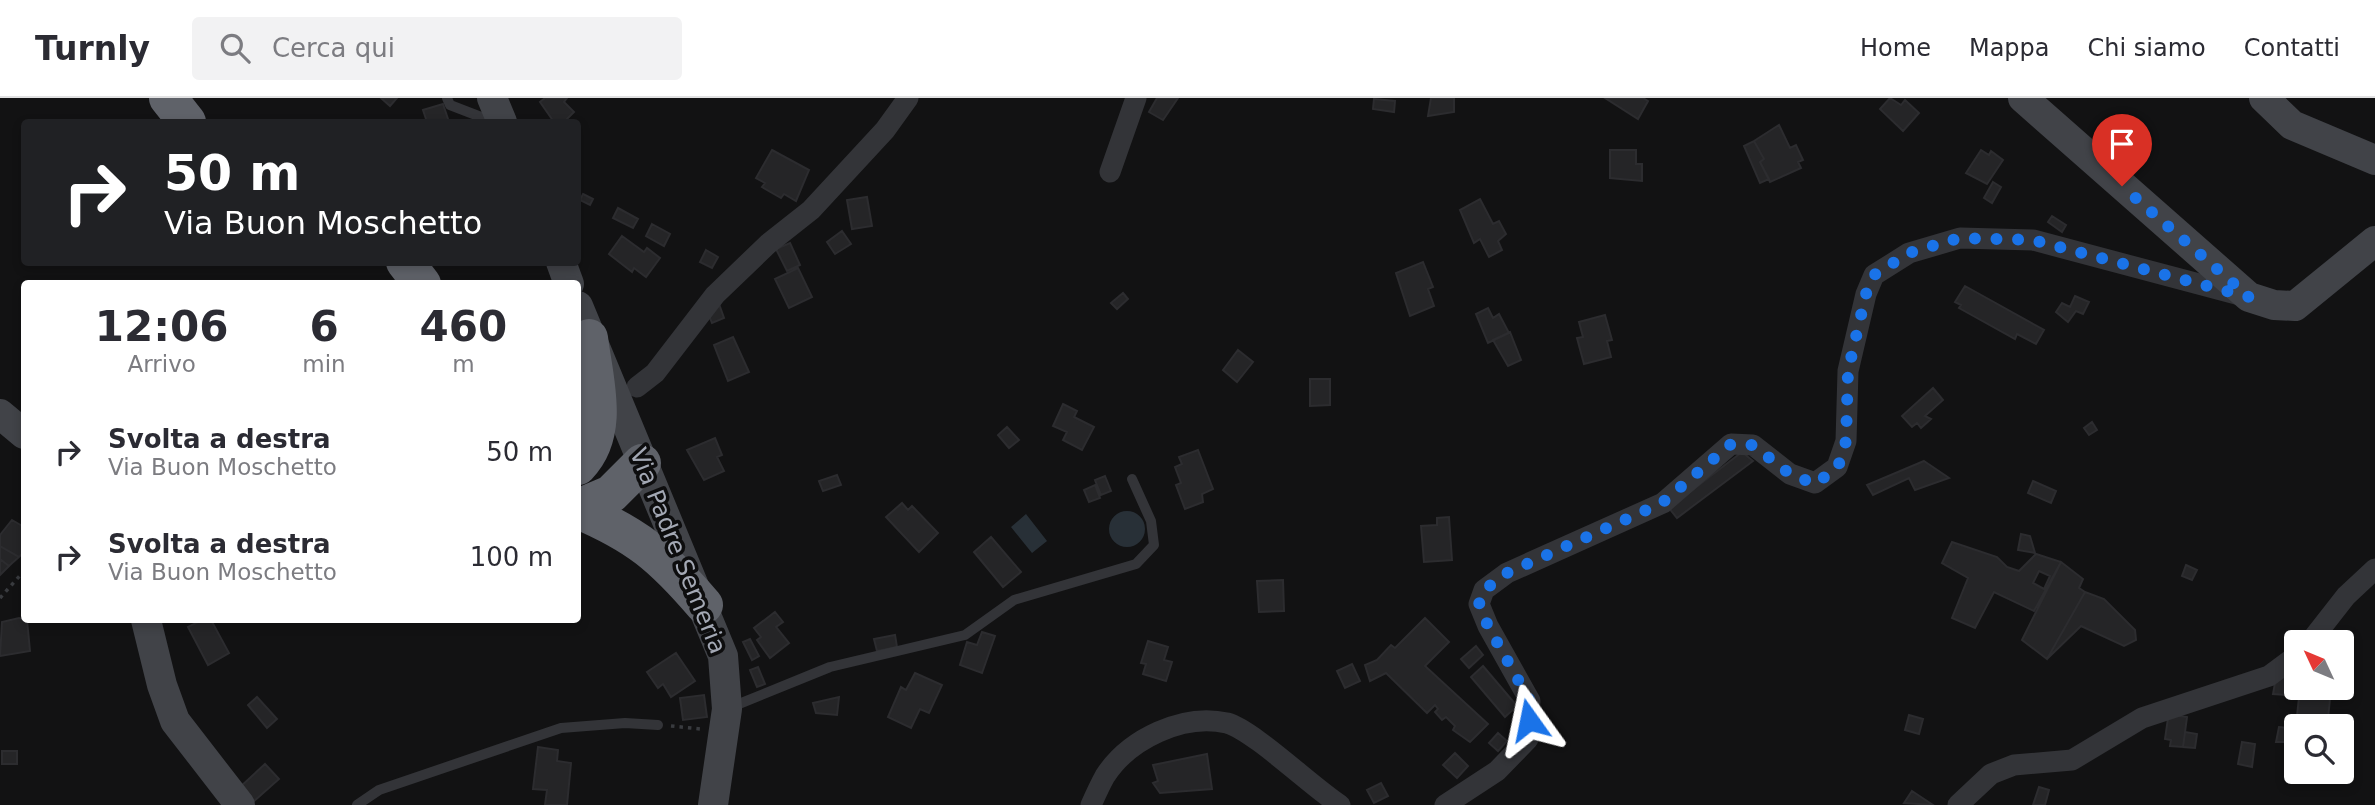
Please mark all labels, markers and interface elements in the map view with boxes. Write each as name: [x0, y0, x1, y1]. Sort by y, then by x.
search box: [192, 17, 682, 80]
text: Turnly: [35, 29, 150, 68]
icon: search: [216, 29, 254, 67]
text: Cerca qui: [272, 33, 395, 63]
text: Home: [1860, 34, 1931, 62]
text: Mappa: [1969, 34, 2050, 62]
text: Chi siamo: [2088, 34, 2206, 62]
text: Contatti: [2244, 34, 2340, 62]
pin: [2092, 114, 2152, 186]
icon: arrive: [2103, 125, 2141, 163]
text: 50 m: [164, 145, 300, 202]
icon: right: [49, 147, 140, 238]
text: Via Buon Moschetto: [164, 204, 482, 242]
text: 12:06: [95, 302, 229, 351]
text: 6: [309, 302, 339, 351]
text: 460: [420, 302, 507, 351]
text: Arrivo: [128, 351, 196, 377]
text: min: [302, 351, 346, 377]
text: m: [452, 351, 475, 377]
text: Svolta a destra: [108, 424, 331, 454]
icon: right: [49, 433, 87, 471]
text: 50 m: [486, 437, 553, 467]
street label: Via Padre Semeria: [624, 444, 732, 658]
text: Via Buon Moschetto: [108, 454, 337, 480]
text: Svolta a destra: [108, 529, 331, 559]
icon: right: [49, 538, 87, 576]
text: 100 m: [470, 542, 553, 572]
text: Via Buon Moschetto: [108, 559, 337, 585]
north arrow: [2284, 630, 2354, 700]
map controls: [2284, 630, 2354, 784]
position arrow: [1492, 683, 1566, 757]
button: search: [2284, 714, 2354, 784]

